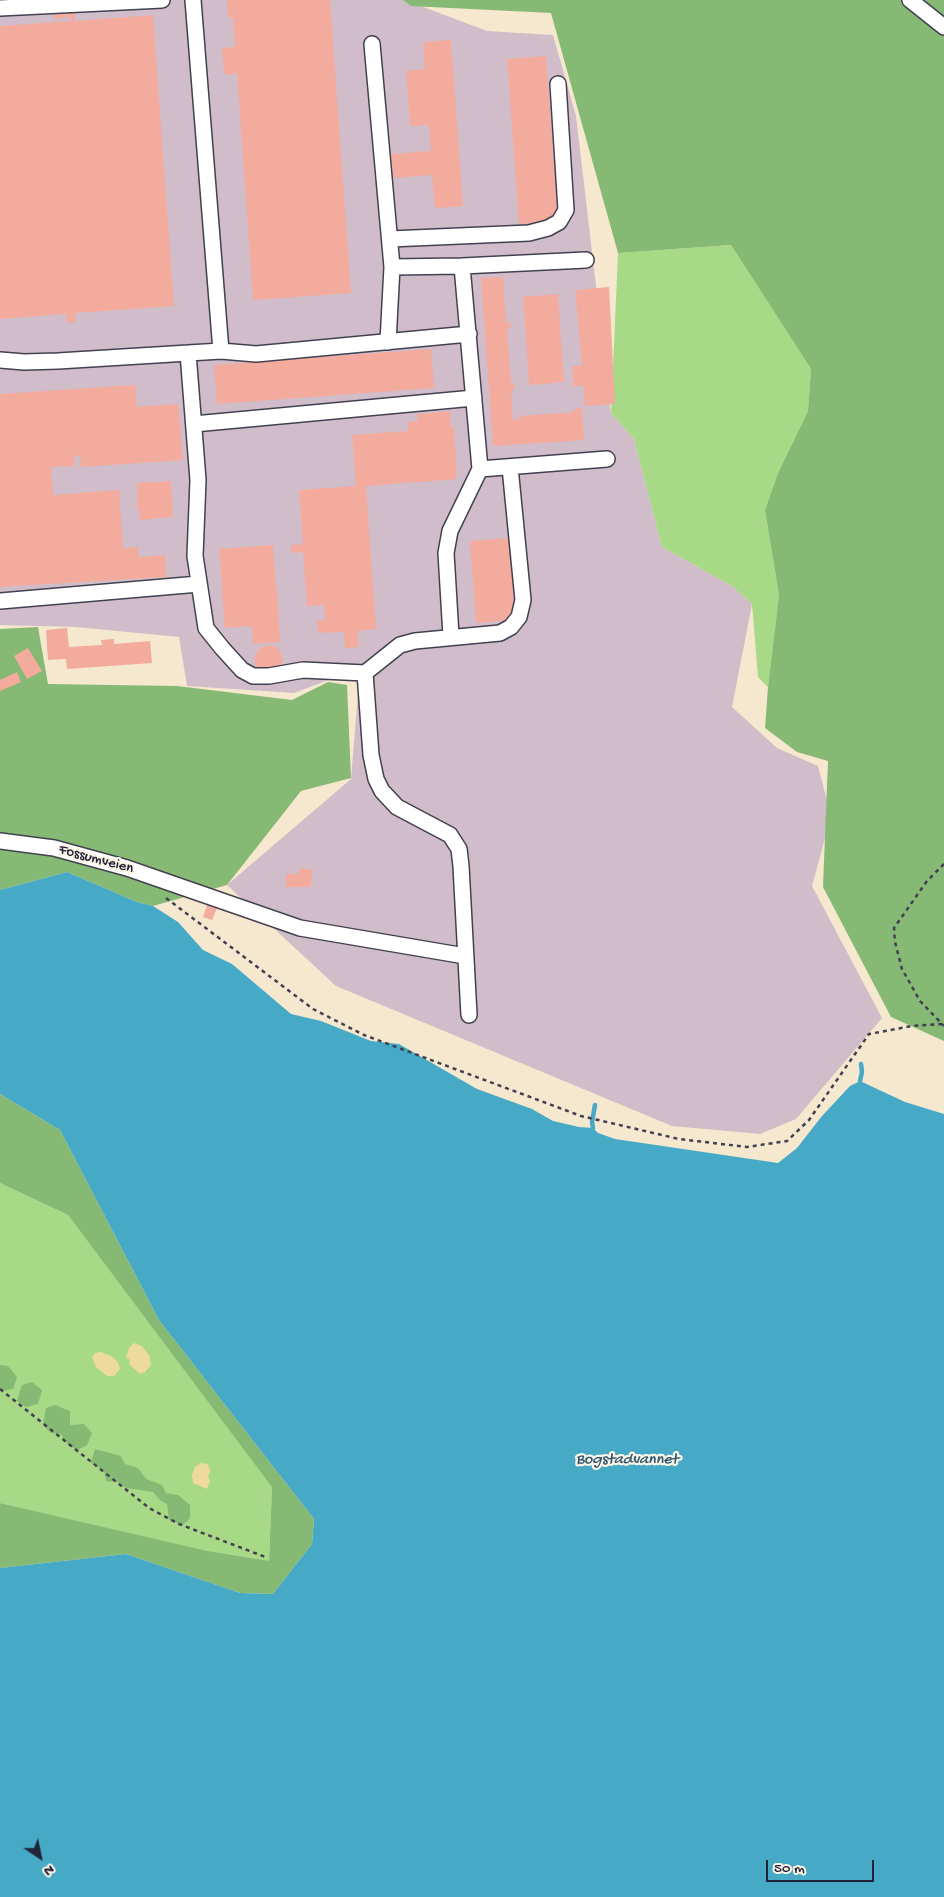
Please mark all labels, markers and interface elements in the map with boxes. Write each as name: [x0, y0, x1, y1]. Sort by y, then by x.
street label: Fossumveien: [57, 841, 135, 879]
water label: Bogstadvannet: [576, 1451, 678, 1471]
north arrow: [15, 1832, 65, 1882]
scale bar: [769, 1850, 876, 1882]
text: N: [40, 1860, 57, 1879]
text: 50 m: [774, 1860, 805, 1878]

